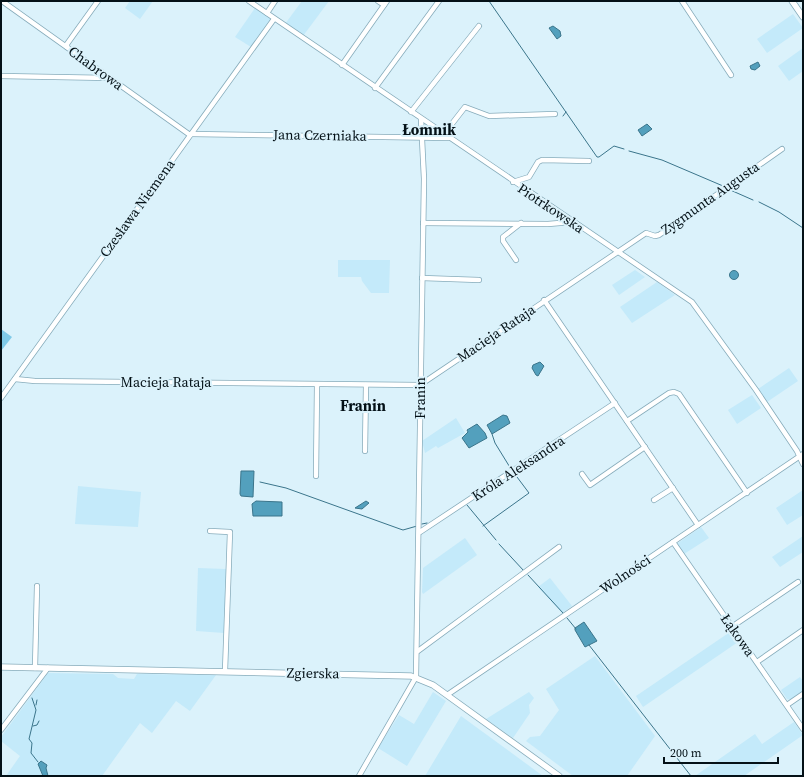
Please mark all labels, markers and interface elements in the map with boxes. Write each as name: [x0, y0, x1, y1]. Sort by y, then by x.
street label: Chabrowa: [64, 41, 128, 95]
district label: Łomnik: [402, 119, 456, 140]
street label: Jana Czerniaka: [272, 124, 368, 146]
street label: Czesława Niemena: [95, 154, 180, 261]
street label: Zygmunta Augusta: [657, 156, 764, 239]
street label: Piotrkowska: [514, 178, 589, 238]
street label: Macieja Rataja: [453, 299, 540, 367]
street label: Macieja Rataja: [121, 372, 212, 392]
street label: Franin: [410, 377, 430, 419]
district label: Franin: [340, 395, 386, 416]
street label: Króla Aleksandra: [467, 430, 569, 506]
street label: Wolności: [596, 550, 654, 598]
street label: Łąkowa: [716, 610, 760, 661]
street label: Zgierska: [286, 663, 340, 683]
scale bar: [664, 739, 778, 765]
text: 200 m: [670, 745, 702, 761]

